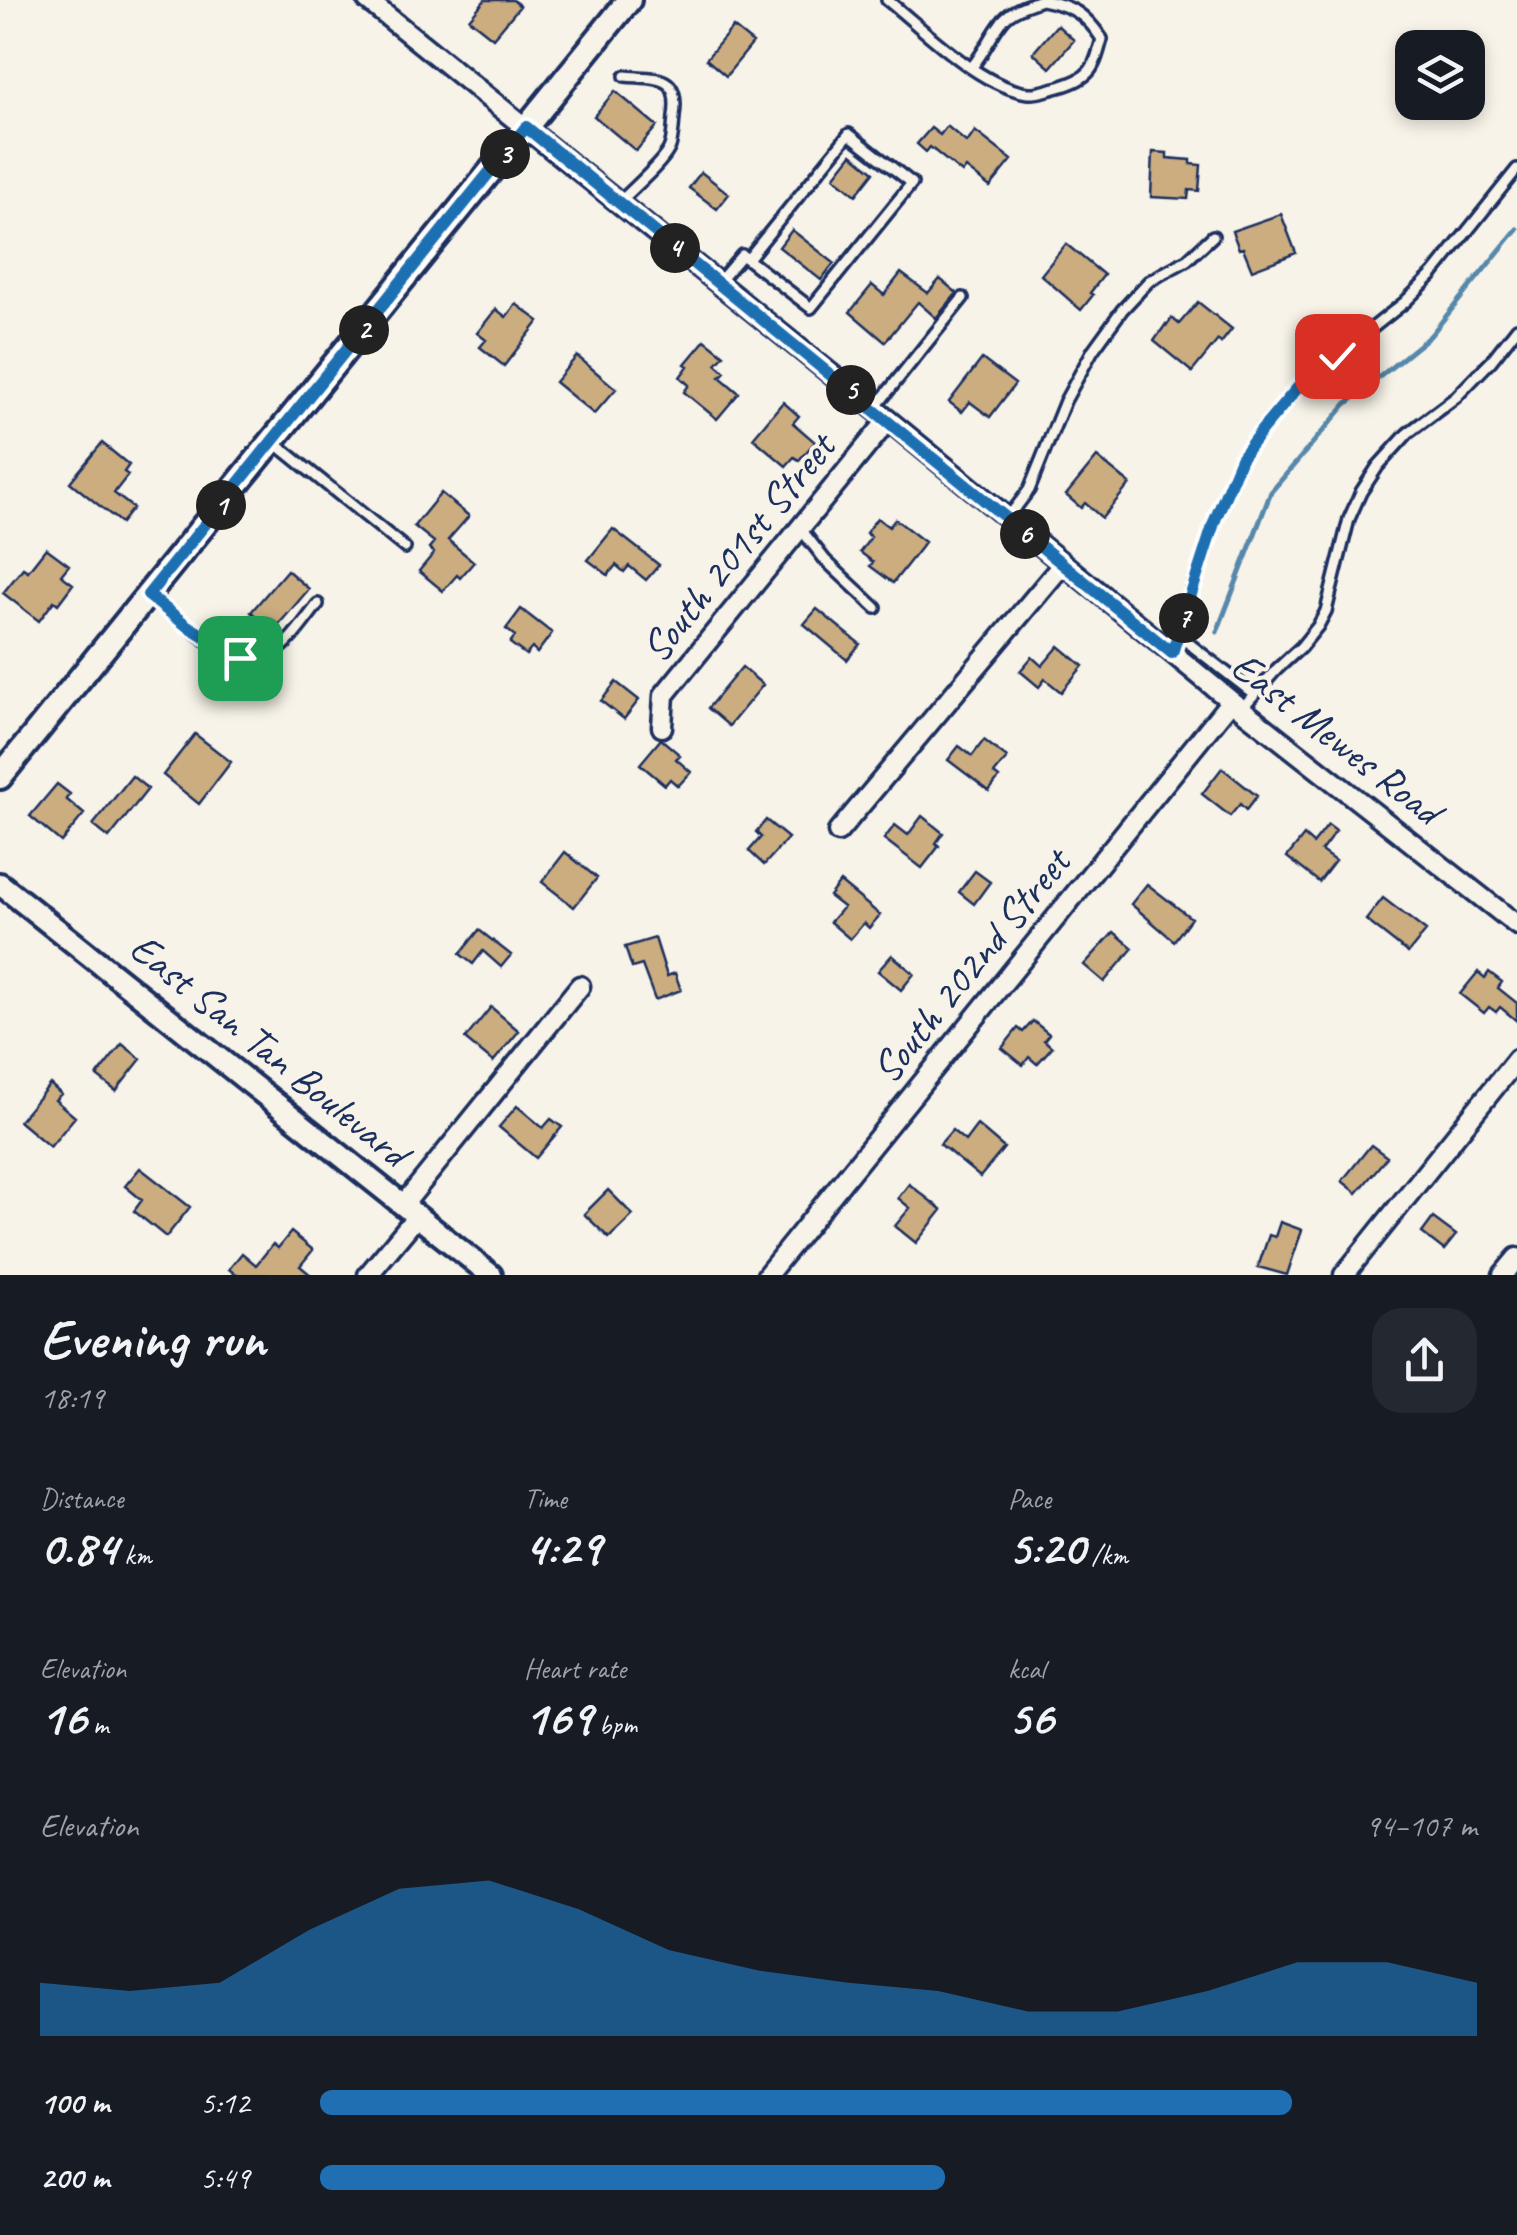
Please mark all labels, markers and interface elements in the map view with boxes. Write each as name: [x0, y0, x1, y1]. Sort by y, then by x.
map controls: [1395, 30, 1485, 120]
button: layers: [1395, 30, 1485, 120]
pin: 3: [480, 129, 530, 179]
text: 3: [499, 136, 511, 171]
pin: 4: [650, 223, 700, 273]
text: 4: [669, 230, 681, 265]
pin: 2: [339, 305, 389, 355]
text: 2: [358, 312, 370, 347]
pin: [1295, 314, 1380, 399]
icon: check: [1310, 329, 1365, 384]
pin: 5: [826, 365, 876, 415]
text: 5: [845, 372, 857, 407]
street label: South 201st Street: [630, 420, 849, 673]
pin: 1: [196, 480, 246, 530]
text: 1: [215, 487, 227, 522]
pin: 6: [1000, 509, 1050, 559]
text: 6: [1018, 516, 1032, 551]
pin: 7: [1159, 593, 1209, 643]
text: 7: [1178, 600, 1190, 635]
pin: [198, 616, 283, 701]
icon: arrive: [213, 631, 268, 686]
street label: East Mewes Road: [1220, 640, 1457, 840]
street label: South 202nd Street: [860, 835, 1084, 1094]
street label: East San Tan Boulevard: [119, 921, 424, 1183]
text: Evening run: [40, 1304, 265, 1374]
button: share: [1372, 1308, 1477, 1413]
text: 18:19: [40, 1377, 104, 1418]
text: Distance: [40, 1481, 124, 1516]
text: Time: [524, 1481, 567, 1516]
text: Pace: [1008, 1481, 1051, 1516]
text: 0.84: [40, 1516, 117, 1579]
text: 4:29: [524, 1516, 601, 1579]
text: 5:20: [1008, 1516, 1085, 1579]
text: km: [117, 1537, 152, 1572]
text: /km: [1085, 1537, 1128, 1572]
text: Elevation: [40, 1651, 126, 1686]
text: Heart rate: [524, 1651, 626, 1686]
text: kcal: [1008, 1651, 1045, 1686]
text: 16: [40, 1686, 86, 1749]
text: 169: [524, 1686, 592, 1749]
text: 56: [1008, 1686, 1053, 1749]
text: m: [86, 1707, 109, 1742]
text: bpm: [592, 1707, 637, 1742]
text: Elevation: [40, 1805, 138, 1846]
text: 94–107 m: [1365, 1805, 1477, 1846]
text: 100 m: [40, 2082, 109, 2123]
text: 5:12: [200, 2082, 250, 2123]
text: 200 m: [40, 2157, 109, 2198]
text: 5:49: [200, 2157, 250, 2198]

